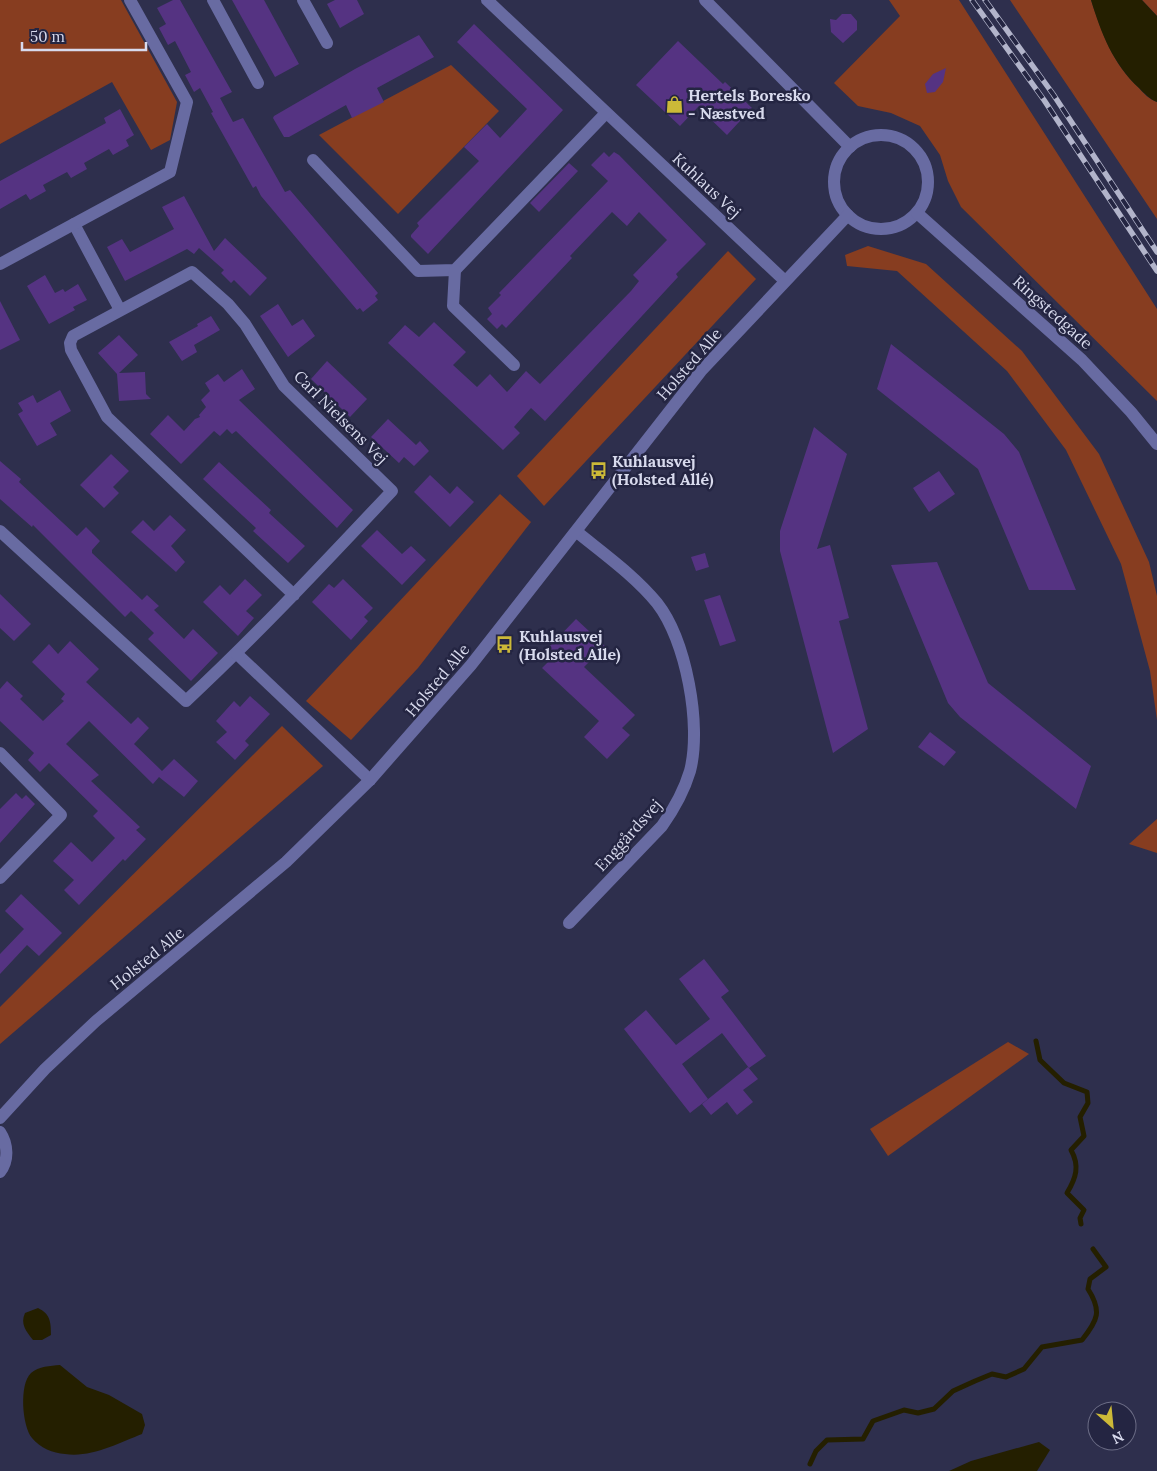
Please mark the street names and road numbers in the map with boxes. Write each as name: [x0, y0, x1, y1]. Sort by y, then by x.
street label: Kuhlaus Vej: [669, 148, 745, 222]
street label: Ringstedgade: [1009, 271, 1097, 353]
street label: Holsted Alle: [652, 324, 726, 404]
street label: Carl Nielsens Vej: [290, 366, 392, 468]
street label: Holsted Alle: [401, 639, 474, 721]
street label: Enggårdsvej: [590, 795, 666, 875]
street label: Holsted Alle: [106, 922, 188, 994]

